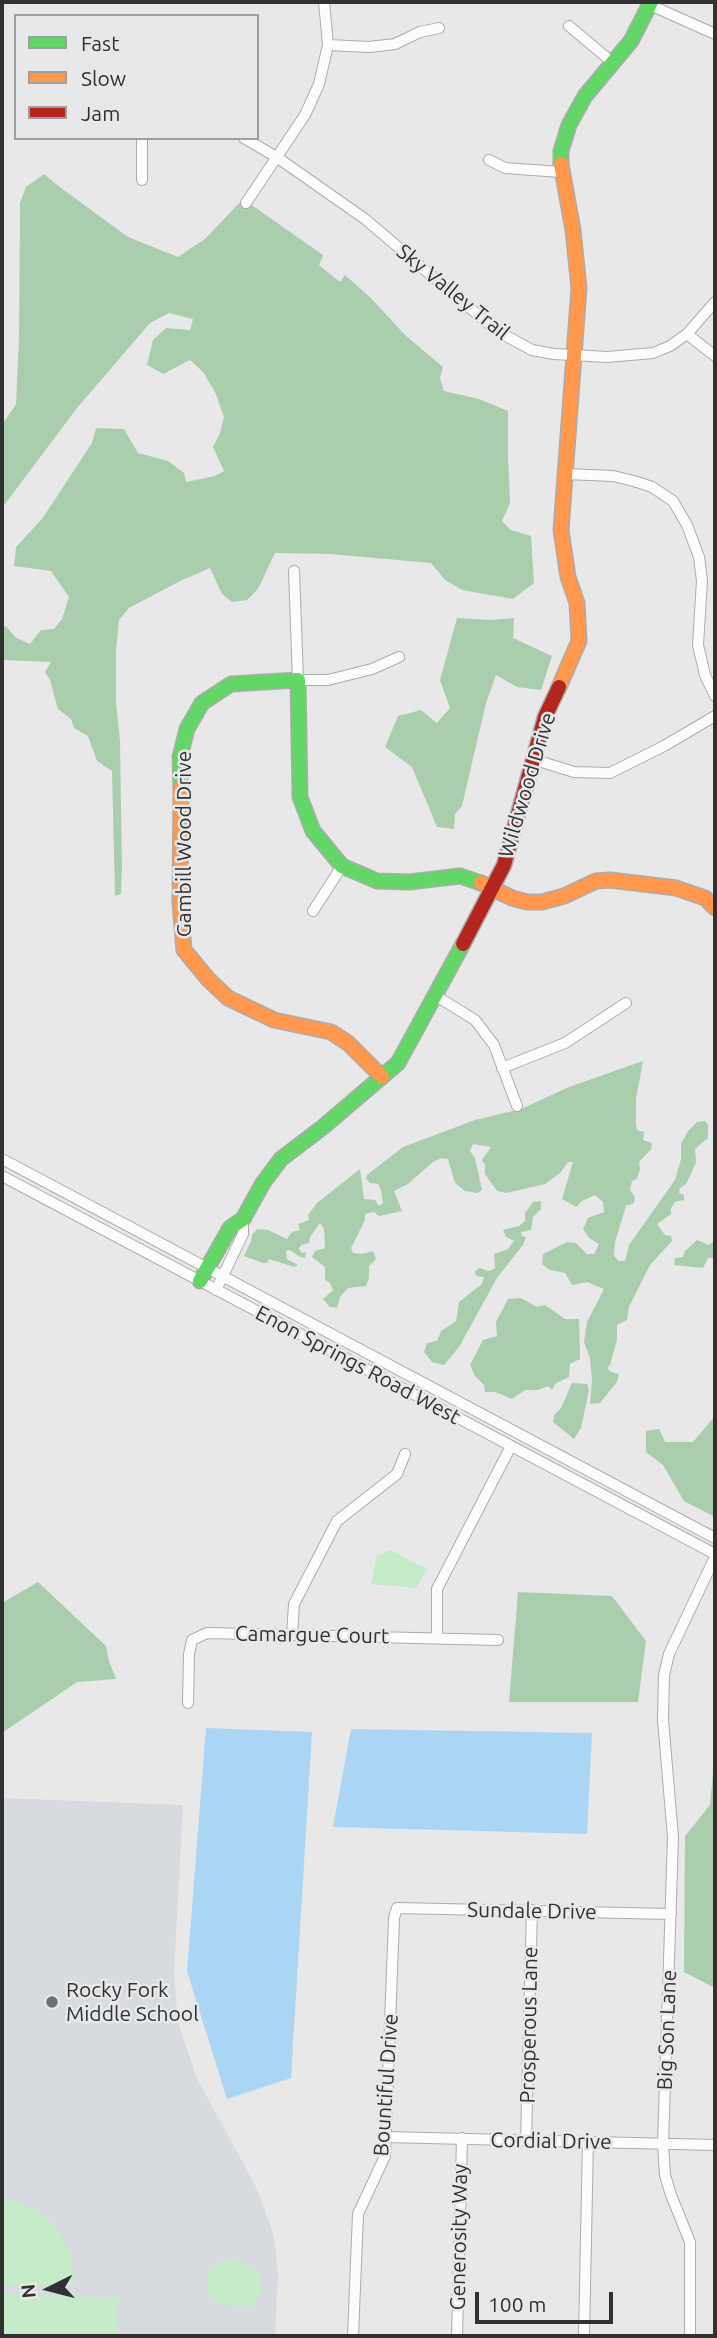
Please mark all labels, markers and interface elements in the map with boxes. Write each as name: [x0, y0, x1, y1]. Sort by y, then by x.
legend: [14, 14, 259, 140]
text: Fast: [81, 31, 119, 55]
text: Slow: [81, 66, 126, 90]
text: Jam: [81, 101, 120, 125]
street label: Sky Valley Trail: [391, 239, 515, 345]
street label: Wildwood Drive: [493, 709, 561, 861]
street label: Gambill Wood Drive: [171, 751, 197, 937]
street label: Enon Springs Road West: [251, 1300, 465, 1430]
street label: Camargue Court: [235, 1621, 389, 1649]
street label: Sundale Drive: [467, 1897, 597, 1925]
street label: Prosperous Lane: [515, 1946, 543, 2104]
street label: Big Son Lane: [652, 1969, 682, 2091]
place label: Rocky Fork Middle School: [66, 1977, 199, 2027]
marker: Rocky Fork Middle School: [44, 1994, 60, 2010]
street label: Bountiful Drive: [368, 2013, 404, 2157]
street label: Cordial Drive: [490, 2127, 612, 2155]
street label: Generosity Way: [445, 2163, 473, 2311]
north arrow: [14, 2254, 84, 2324]
scale bar: [479, 2278, 617, 2322]
text: N: [16, 2283, 40, 2299]
text: 100 m: [488, 2292, 546, 2316]

